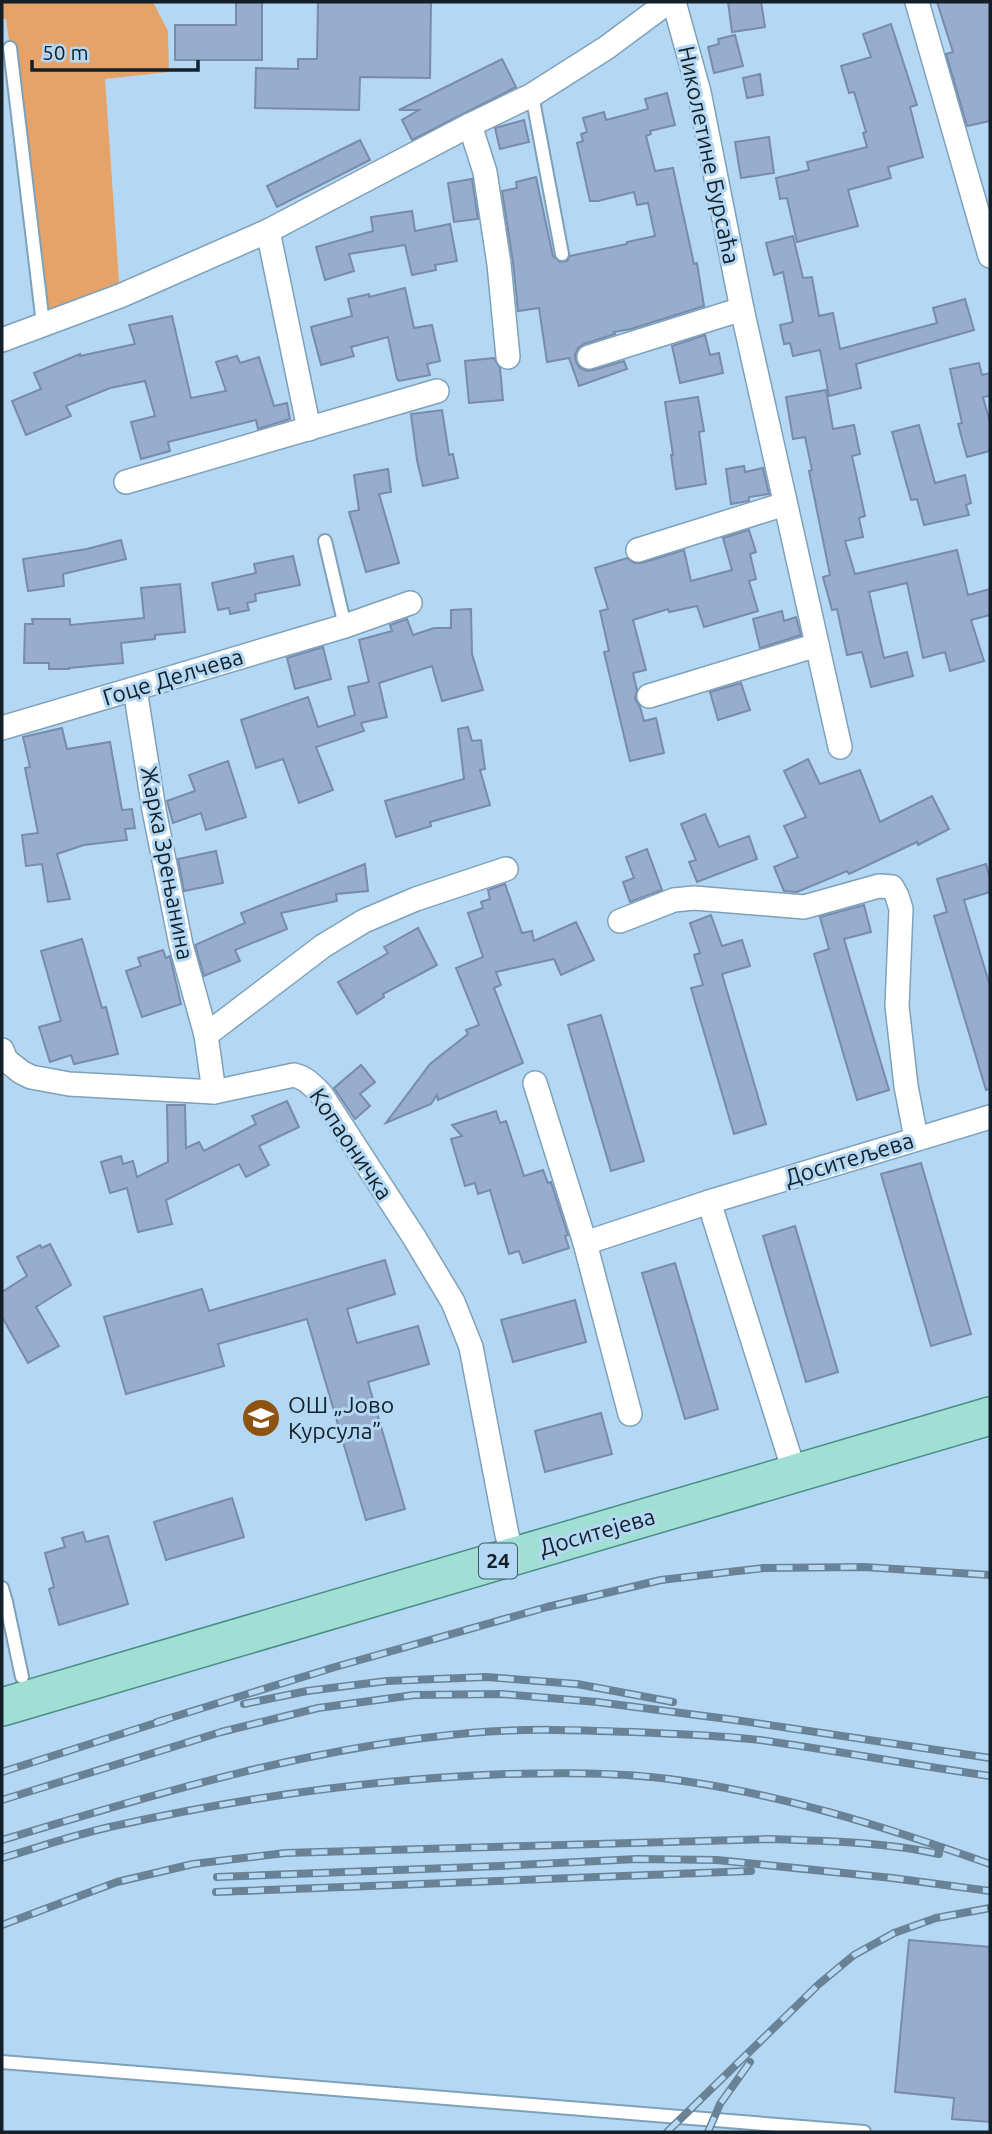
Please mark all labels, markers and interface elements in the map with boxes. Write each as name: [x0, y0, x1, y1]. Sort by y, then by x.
scale bar: [32, 28, 198, 72]
text: 50 m: [42, 40, 89, 64]
street label: Николетине Бурсаћа: [674, 44, 745, 266]
street label: Гоце Делчева: [100, 643, 246, 710]
street label: Жарка Зрењанина: [136, 764, 199, 962]
street label: Копаоничка: [305, 1083, 398, 1204]
street label: Доситељева: [781, 1127, 916, 1190]
place label: ОШ „Јово Курсула”: [288, 1392, 394, 1443]
school or university icon: ОШ „Јово Курсула”: [240, 1397, 282, 1439]
street label: Доситејева: [536, 1503, 658, 1560]
road number: 24: [479, 1544, 517, 1578]

